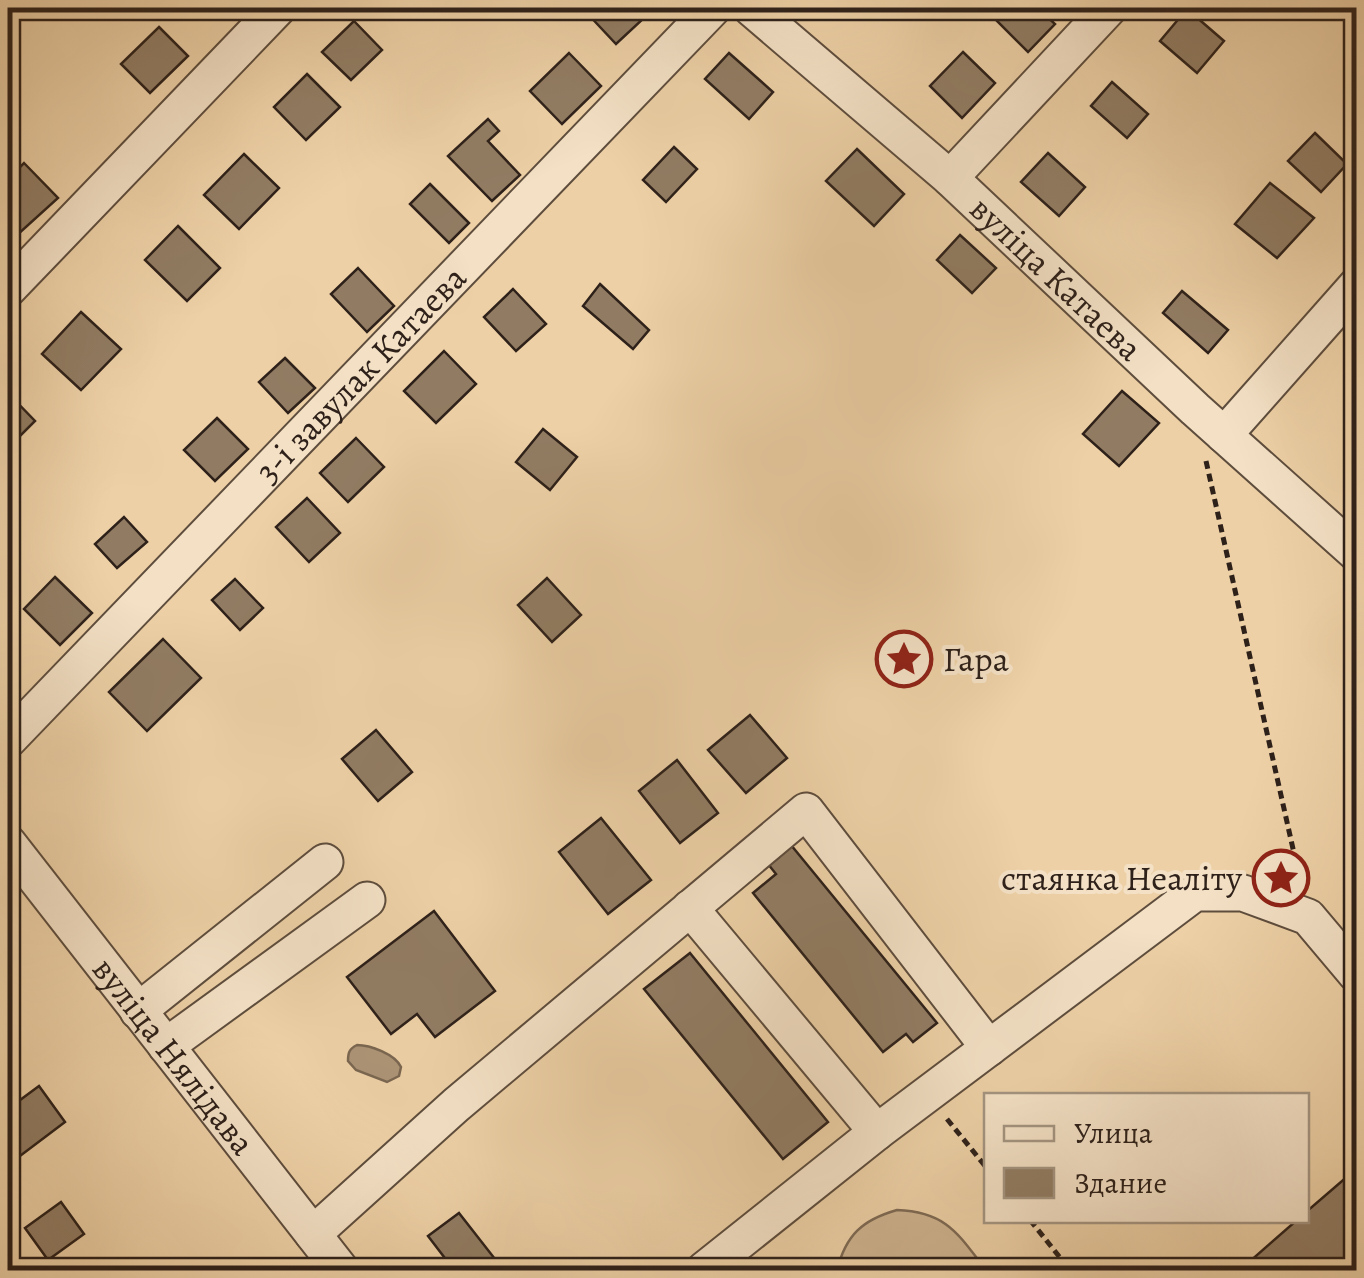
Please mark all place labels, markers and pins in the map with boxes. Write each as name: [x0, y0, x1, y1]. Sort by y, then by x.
place icon: Гара: [874, 629, 934, 689]
place label: Гара: [943, 635, 1009, 683]
place icon: стаянка Неаліту: [1251, 848, 1311, 908]
place label: стаянка Неаліту: [1001, 854, 1242, 902]

